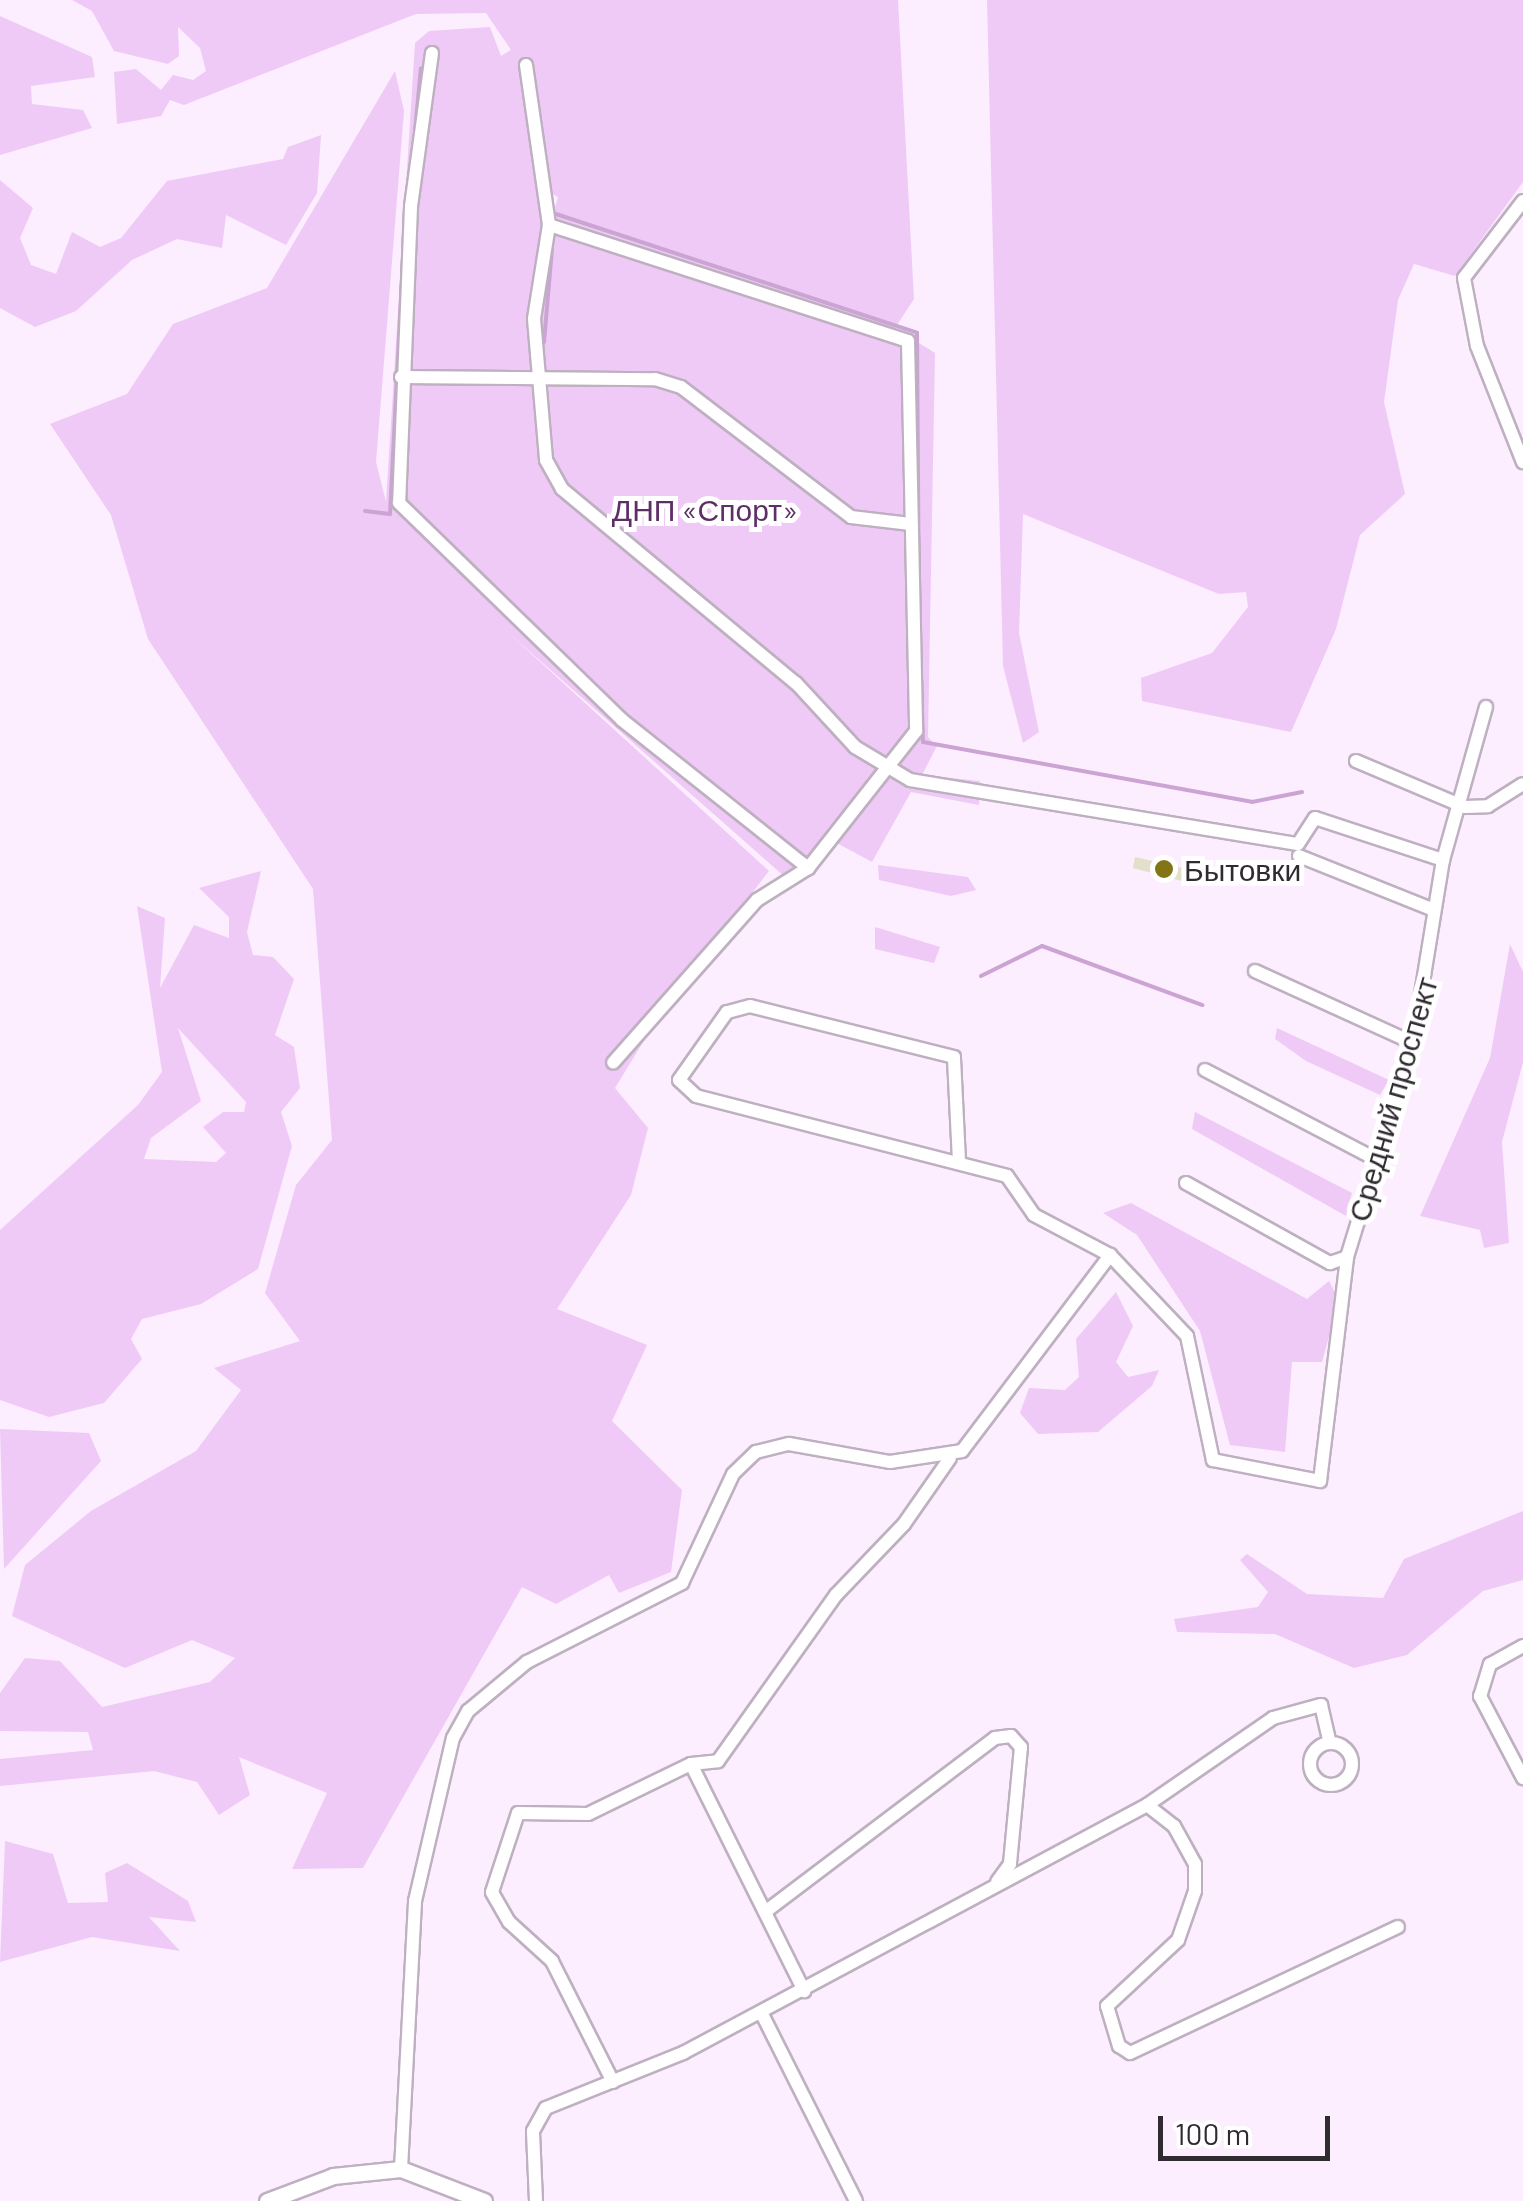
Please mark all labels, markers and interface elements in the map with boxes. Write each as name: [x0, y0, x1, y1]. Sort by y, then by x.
park label: ДНП «Спорт»: [612, 491, 798, 527]
place label: Бытовки: [1184, 851, 1301, 887]
marker: Бытовки: [1153, 858, 1175, 880]
street label: Средний проспект: [1340, 973, 1444, 1225]
scale bar: [1163, 2096, 1336, 2158]
text: 100 m: [1175, 2115, 1250, 2151]

